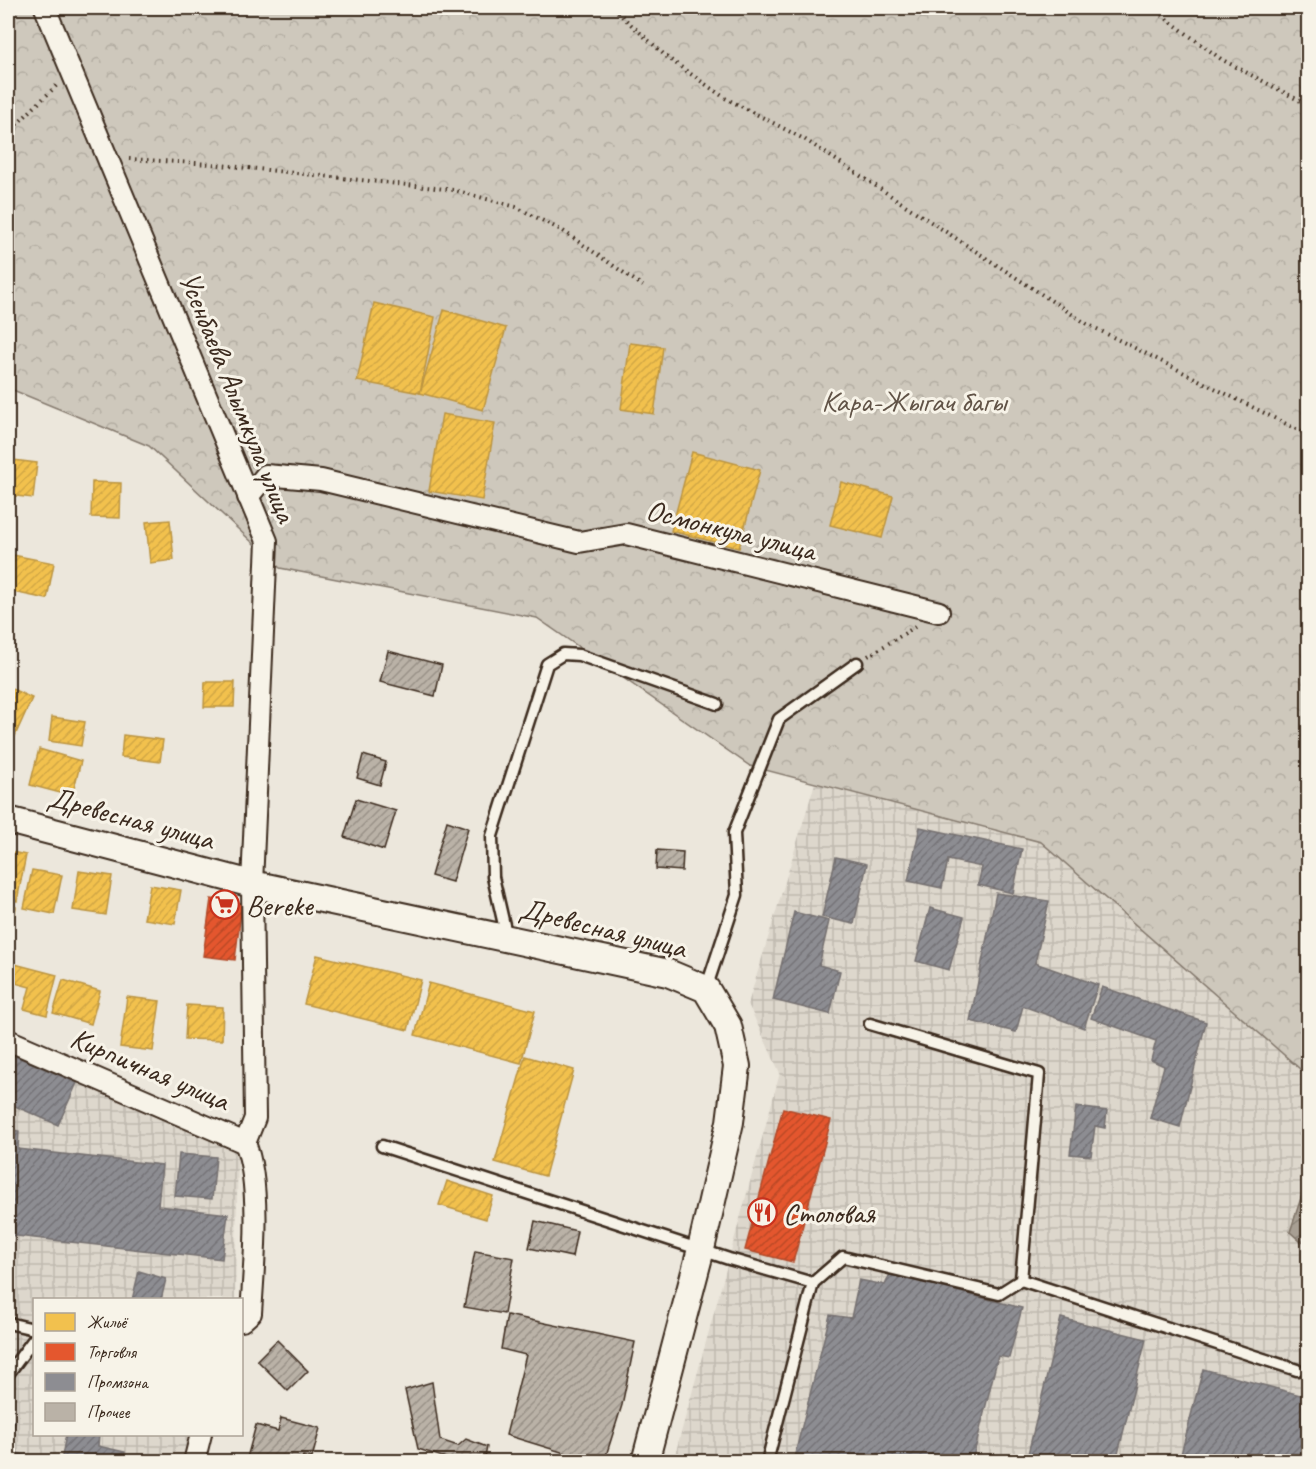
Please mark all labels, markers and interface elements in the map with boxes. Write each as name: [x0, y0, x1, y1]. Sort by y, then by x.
street label: Усенбаева Алымкула улица: [170, 266, 306, 529]
park label: Кара-Жыгач багы: [822, 382, 1009, 420]
street label: Осмонкула улица: [642, 491, 822, 570]
street label: Древесная улица: [44, 778, 220, 859]
place label: Bereke: [246, 886, 315, 924]
supermarket icon: Bereke: [209, 889, 241, 921]
street label: Древесная улица: [516, 889, 692, 967]
street label: Кирпичная улица: [65, 1019, 237, 1120]
place label: Столовая: [783, 1194, 876, 1232]
restaurant icon: Столовая: [746, 1197, 778, 1229]
legend: [33, 1298, 243, 1436]
text: Жильё: [87, 1311, 129, 1333]
text: Торговля: [87, 1341, 138, 1363]
text: Промзона: [87, 1371, 149, 1393]
text: Прочее: [87, 1401, 130, 1423]

